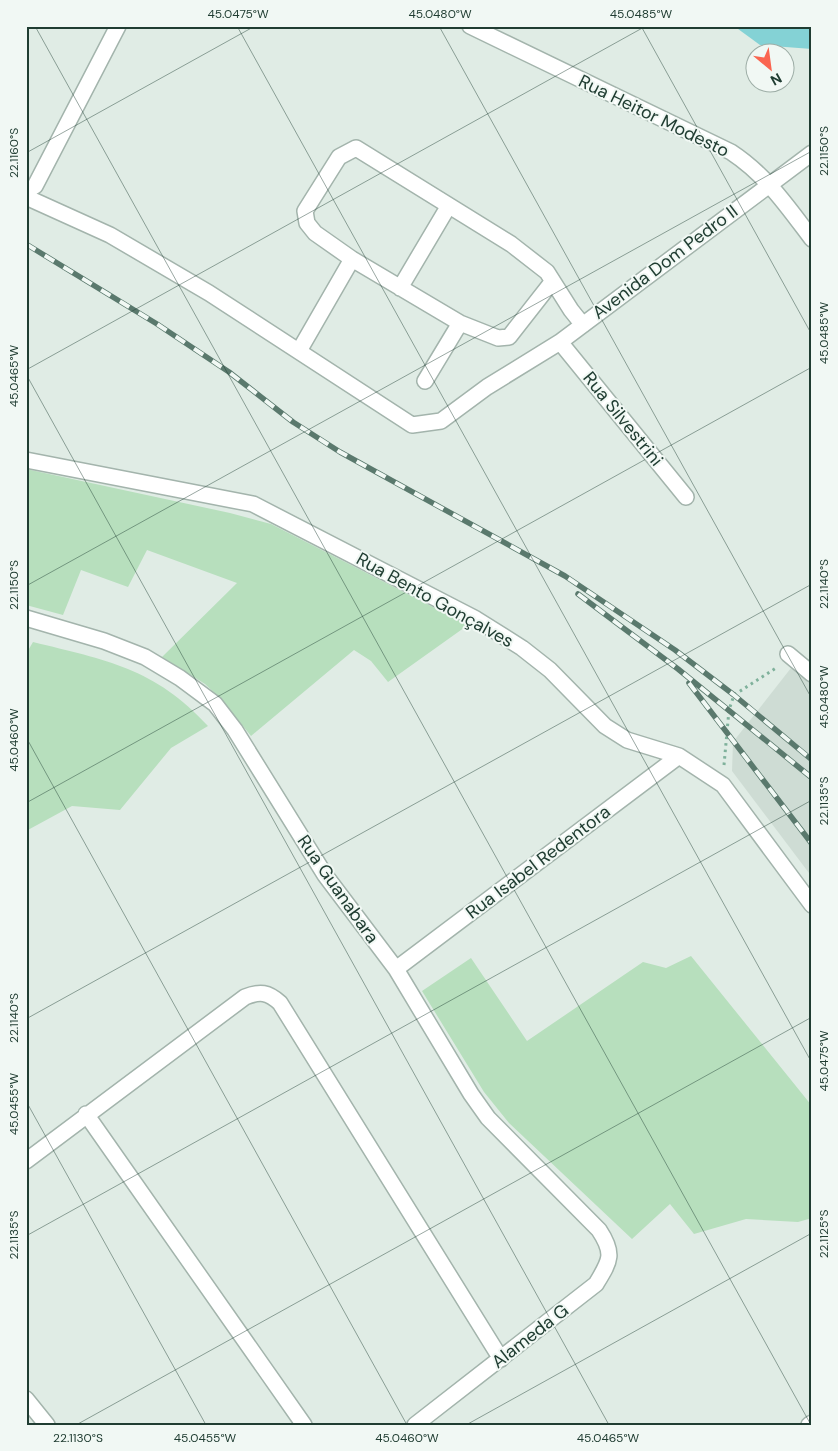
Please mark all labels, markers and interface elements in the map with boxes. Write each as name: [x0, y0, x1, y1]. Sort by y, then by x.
text: 45.0475°W: [207, 6, 269, 22]
text: 45.0480°W: [408, 6, 472, 22]
text: 45.0485°W: [610, 6, 673, 22]
north arrow: [746, 42, 796, 92]
street label: Rua Heitor Modesto: [575, 69, 733, 163]
text: N: [767, 69, 785, 90]
text: 22.1150°S: [816, 126, 832, 176]
text: 22.1160°S: [6, 128, 22, 178]
street label: Avenida Dom Pedro II: [587, 199, 743, 325]
text: 45.0485°W: [816, 301, 832, 364]
text: 45.0465°W: [6, 344, 22, 407]
street label: Rua Silvestrini: [578, 367, 668, 471]
street label: Rua Bento Gonçalves: [352, 547, 518, 653]
text: 22.1140°S: [816, 559, 832, 609]
text: 22.1150°S: [6, 560, 22, 610]
text: 45.0480°W: [816, 665, 832, 729]
text: 45.0460°W: [6, 708, 22, 772]
text: 22.1135°S: [816, 777, 832, 825]
street label: Rua Isabel Redentora: [461, 800, 615, 924]
street label: Rua Guanabara: [292, 830, 384, 948]
text: 22.1140°S: [6, 993, 22, 1043]
text: 45.0475°W: [816, 1030, 832, 1092]
text: 45.0455°W: [6, 1072, 22, 1135]
text: 22.1125°S: [816, 1210, 832, 1258]
text: 22.1135°S: [6, 1211, 22, 1259]
street label: Alameda G: [487, 1298, 573, 1374]
text: 22.1130°S: [53, 1430, 103, 1446]
text: 45.0455°W: [174, 1430, 237, 1446]
text: 45.0460°W: [375, 1430, 439, 1446]
text: 45.0465°W: [577, 1430, 640, 1446]

